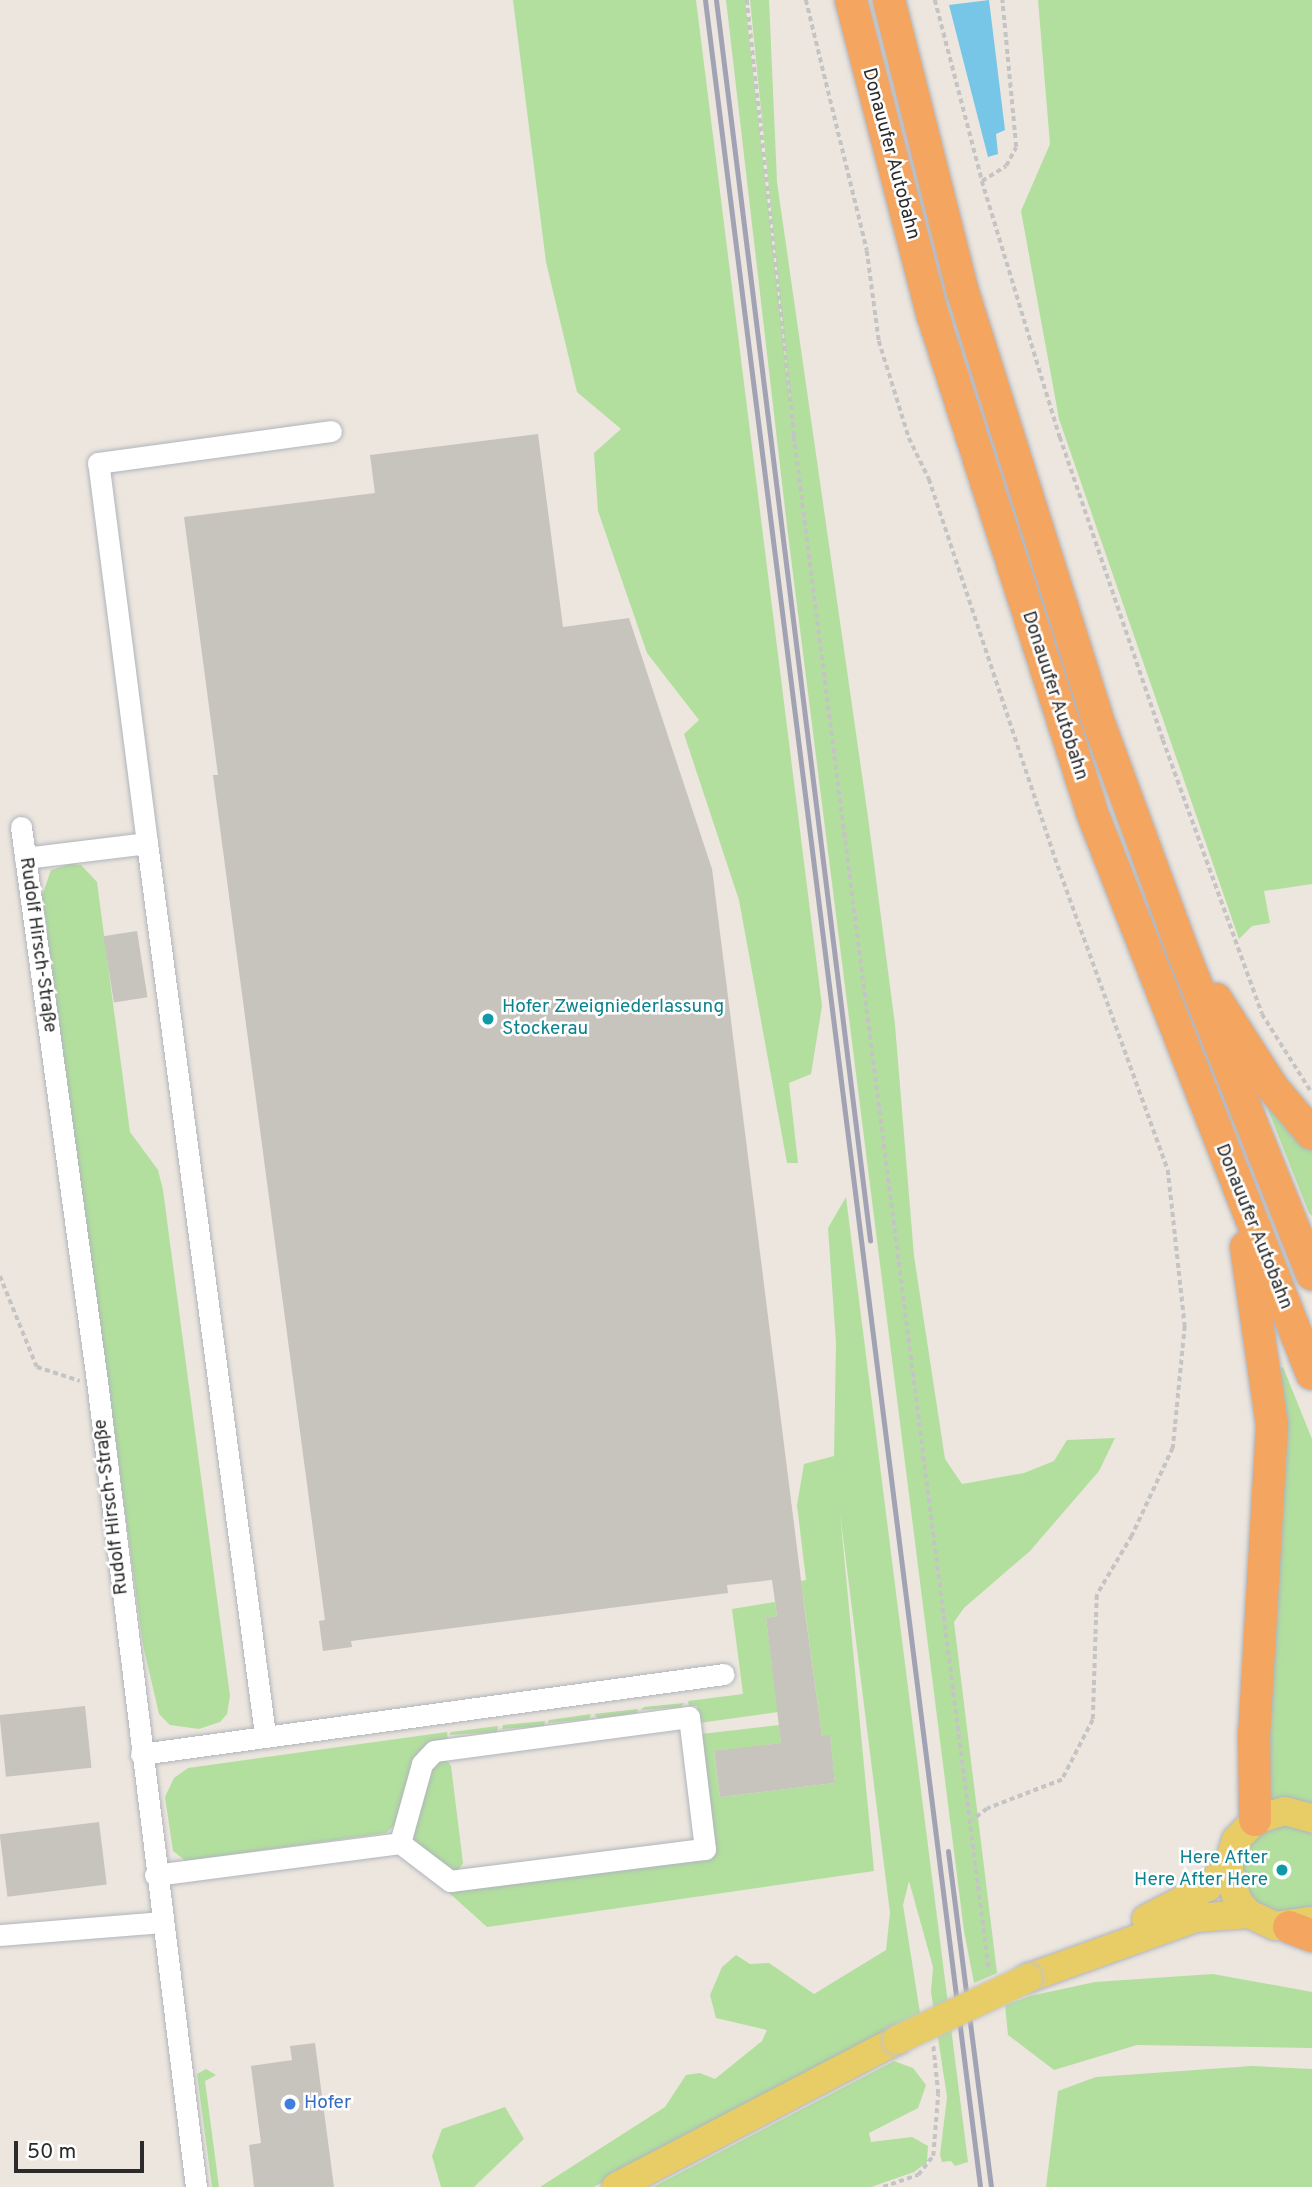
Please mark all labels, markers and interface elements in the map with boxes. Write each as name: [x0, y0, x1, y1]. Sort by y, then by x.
street label: Donauufer Autobahn: [856, 65, 924, 243]
street label: Donauufer Autobahn: [1016, 608, 1092, 784]
street label: Rudolf Hirsch-Straße: [13, 856, 61, 1034]
place label: Hofer Zweigniederlassung Stockerau: [502, 997, 724, 1041]
marker: Hofer Zweigniederlassung Stockerau: [480, 1011, 496, 1027]
street label: Donauufer Autobahn: [1209, 1141, 1297, 1313]
street label: Rudolf Hirsch-Straße: [90, 1418, 134, 1596]
place label: Here After Here After Here: [1133, 1848, 1268, 1892]
marker: Here After Here After Here: [1274, 1862, 1290, 1878]
place label: Hofer: [304, 2093, 351, 2115]
marker: Hofer: [282, 2096, 298, 2112]
scale bar: [18, 2128, 147, 2172]
text: 50 m: [27, 2139, 76, 2166]

